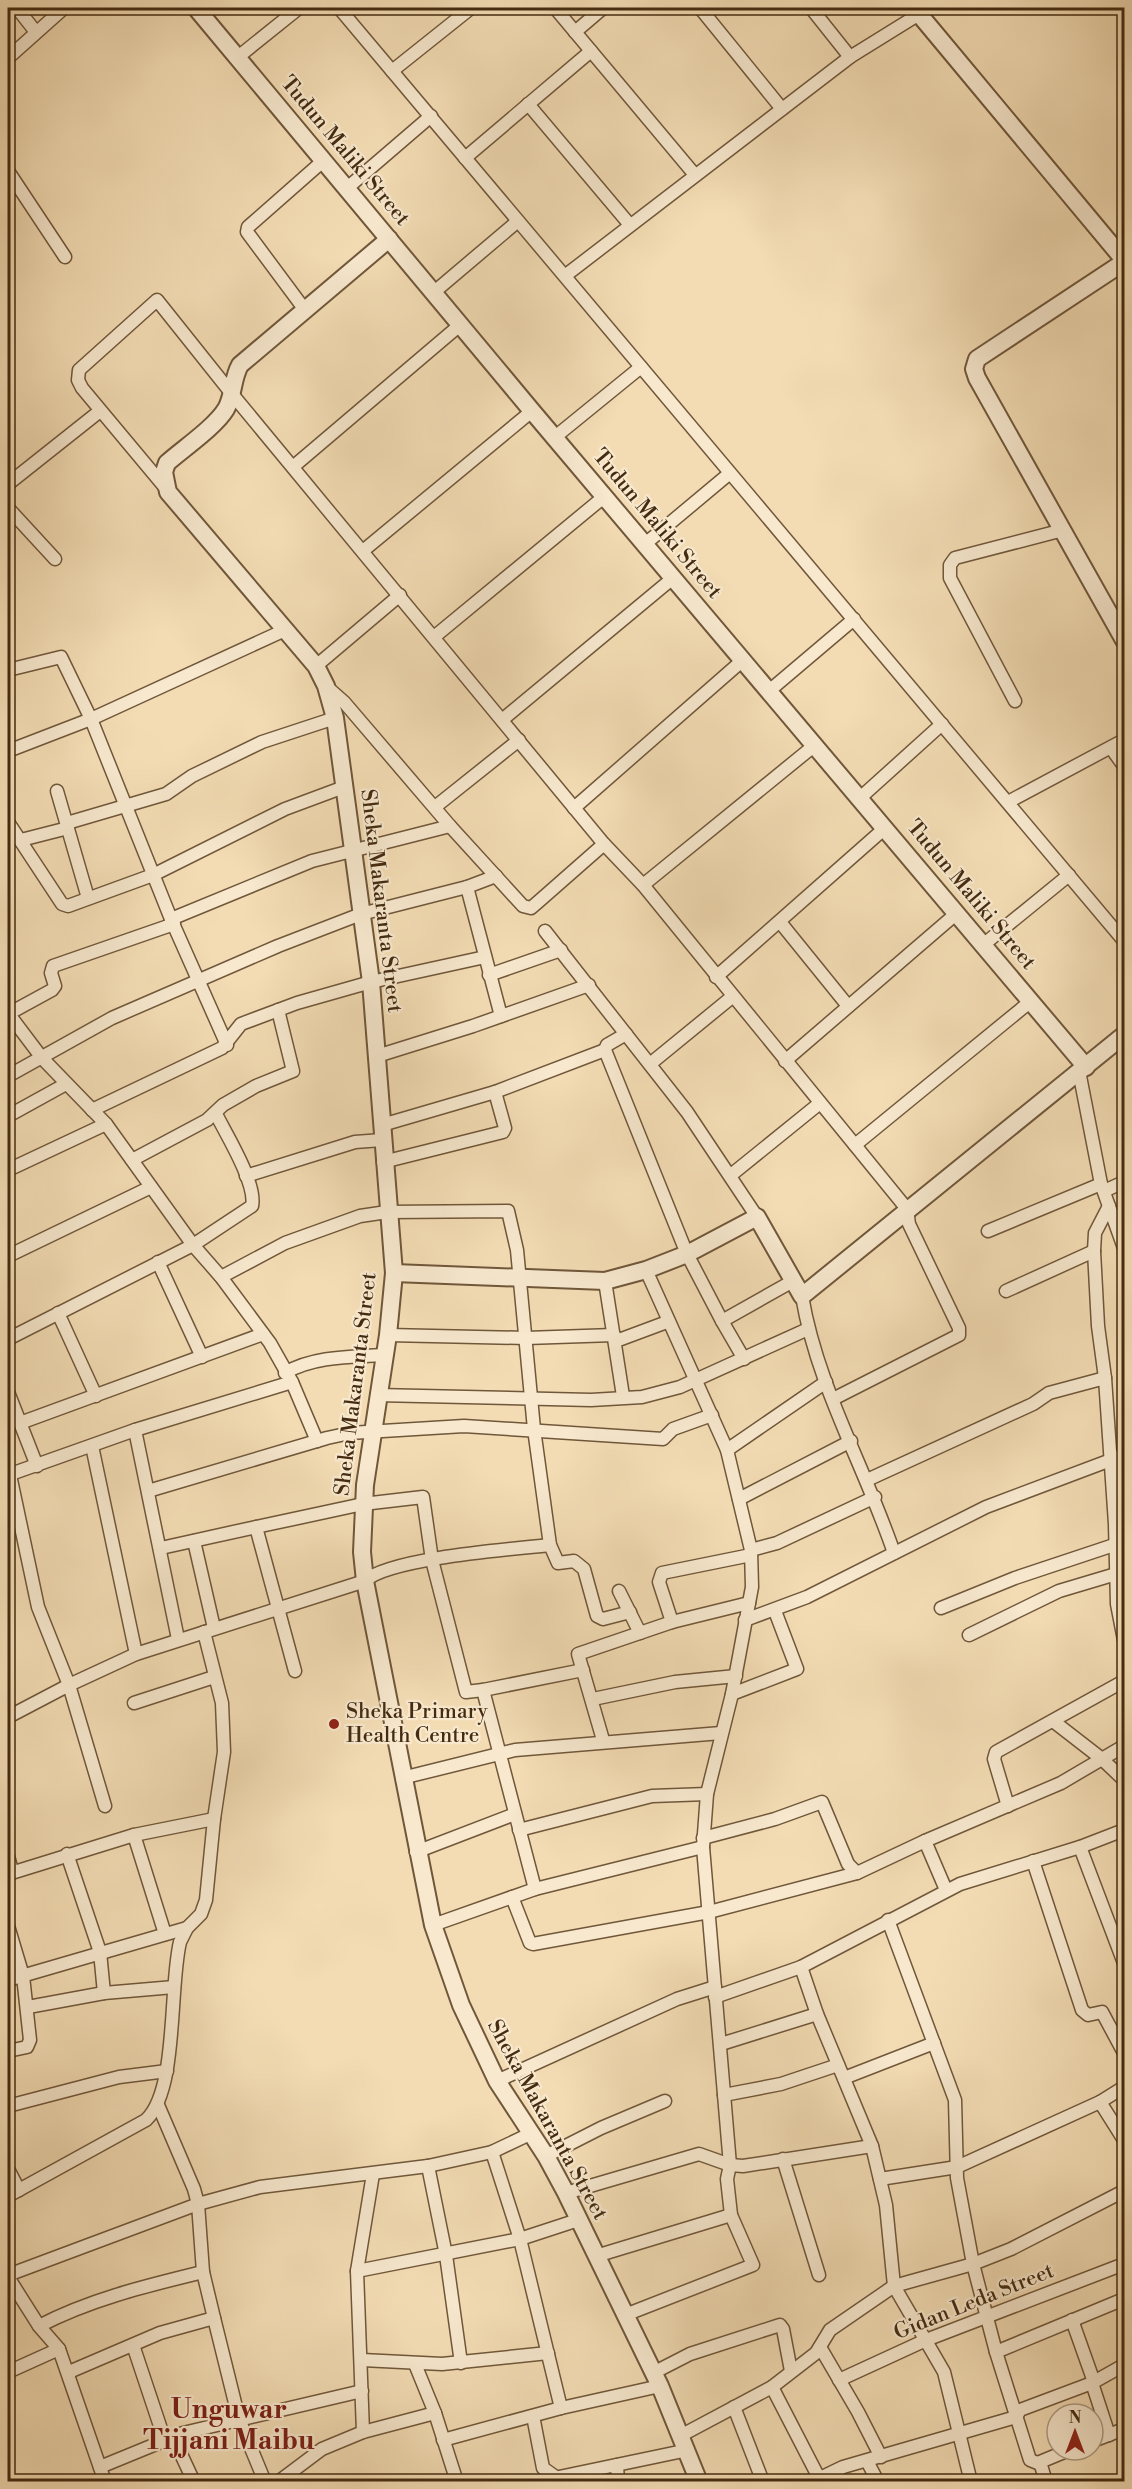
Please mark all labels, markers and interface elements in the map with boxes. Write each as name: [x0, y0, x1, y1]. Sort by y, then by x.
street label: Tudun Maliki Street: [275, 71, 416, 232]
street label: Tudun Maliki Street: [587, 444, 728, 605]
street label: Sheka Makaranta Street: [354, 788, 408, 1015]
street label: Tudun Maliki Street: [901, 815, 1042, 976]
street label: Sheka Makaranta Street: [329, 1270, 383, 1497]
place label: Sheka Primary Health Centre: [346, 1699, 488, 1749]
marker: Sheka Primary Health Centre: [327, 1717, 341, 1731]
street label: Sheka Makaranta Street: [481, 2015, 613, 2225]
street label: Gidan Leda Street: [890, 2258, 1058, 2346]
district label: Unguwar Tijjani Maibu: [143, 2393, 315, 2458]
north arrow: [1045, 2402, 1105, 2462]
text: N: [1069, 2408, 1082, 2428]

